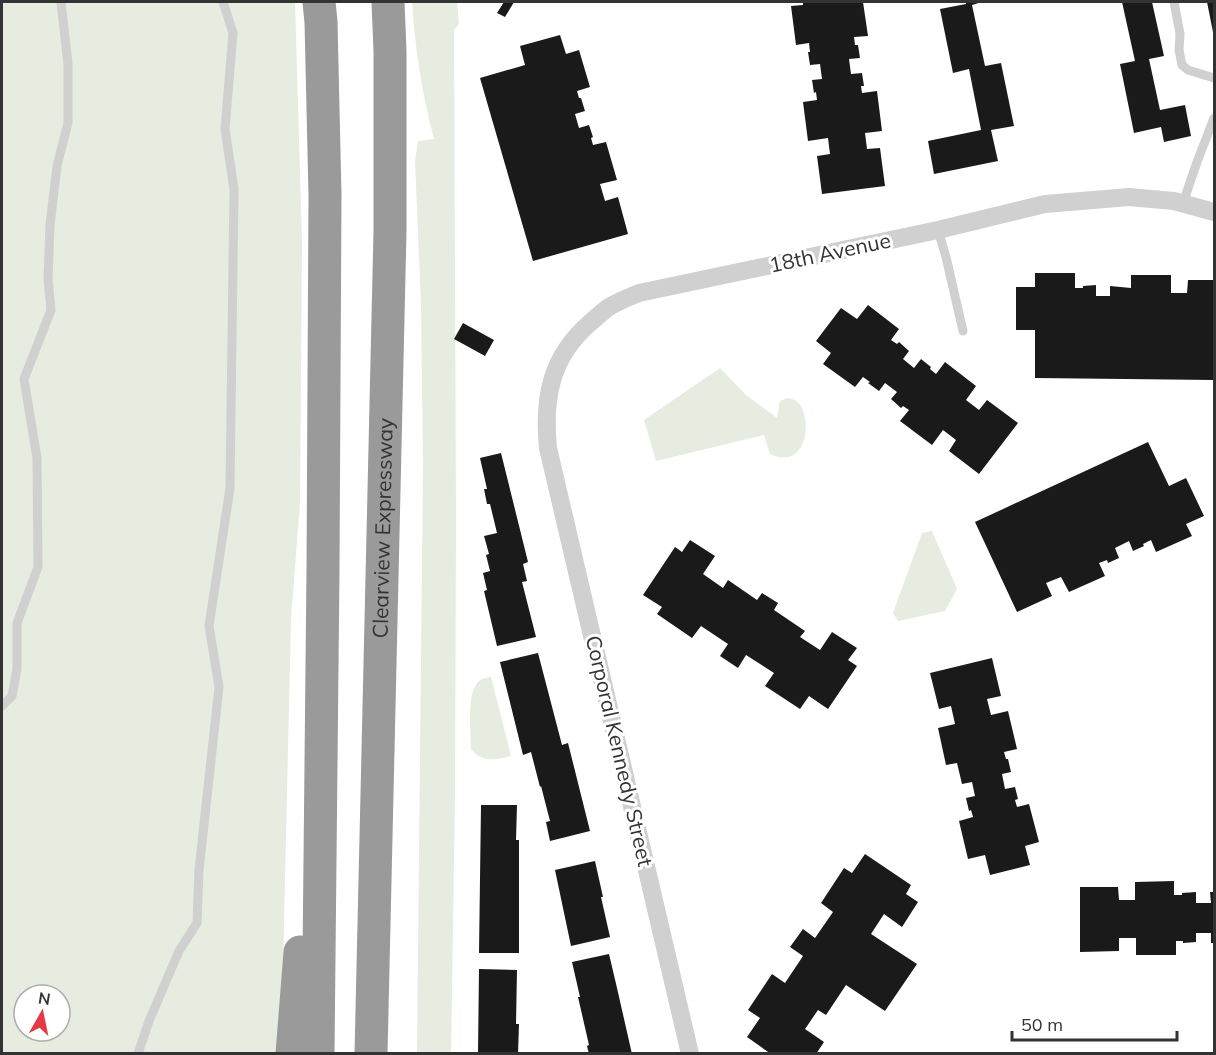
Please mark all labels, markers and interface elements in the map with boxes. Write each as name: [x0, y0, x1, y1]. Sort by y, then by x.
street label: 18th Avenue: [767, 226, 893, 278]
street label: Clearview Expressway: [367, 418, 398, 639]
street label: Corporal Kennedy Street: [581, 633, 659, 869]
north arrow: [12, 983, 72, 1043]
text: N: [37, 987, 52, 1009]
scale bar: [1012, 1004, 1177, 1042]
text: 50 m: [1021, 1013, 1063, 1036]

